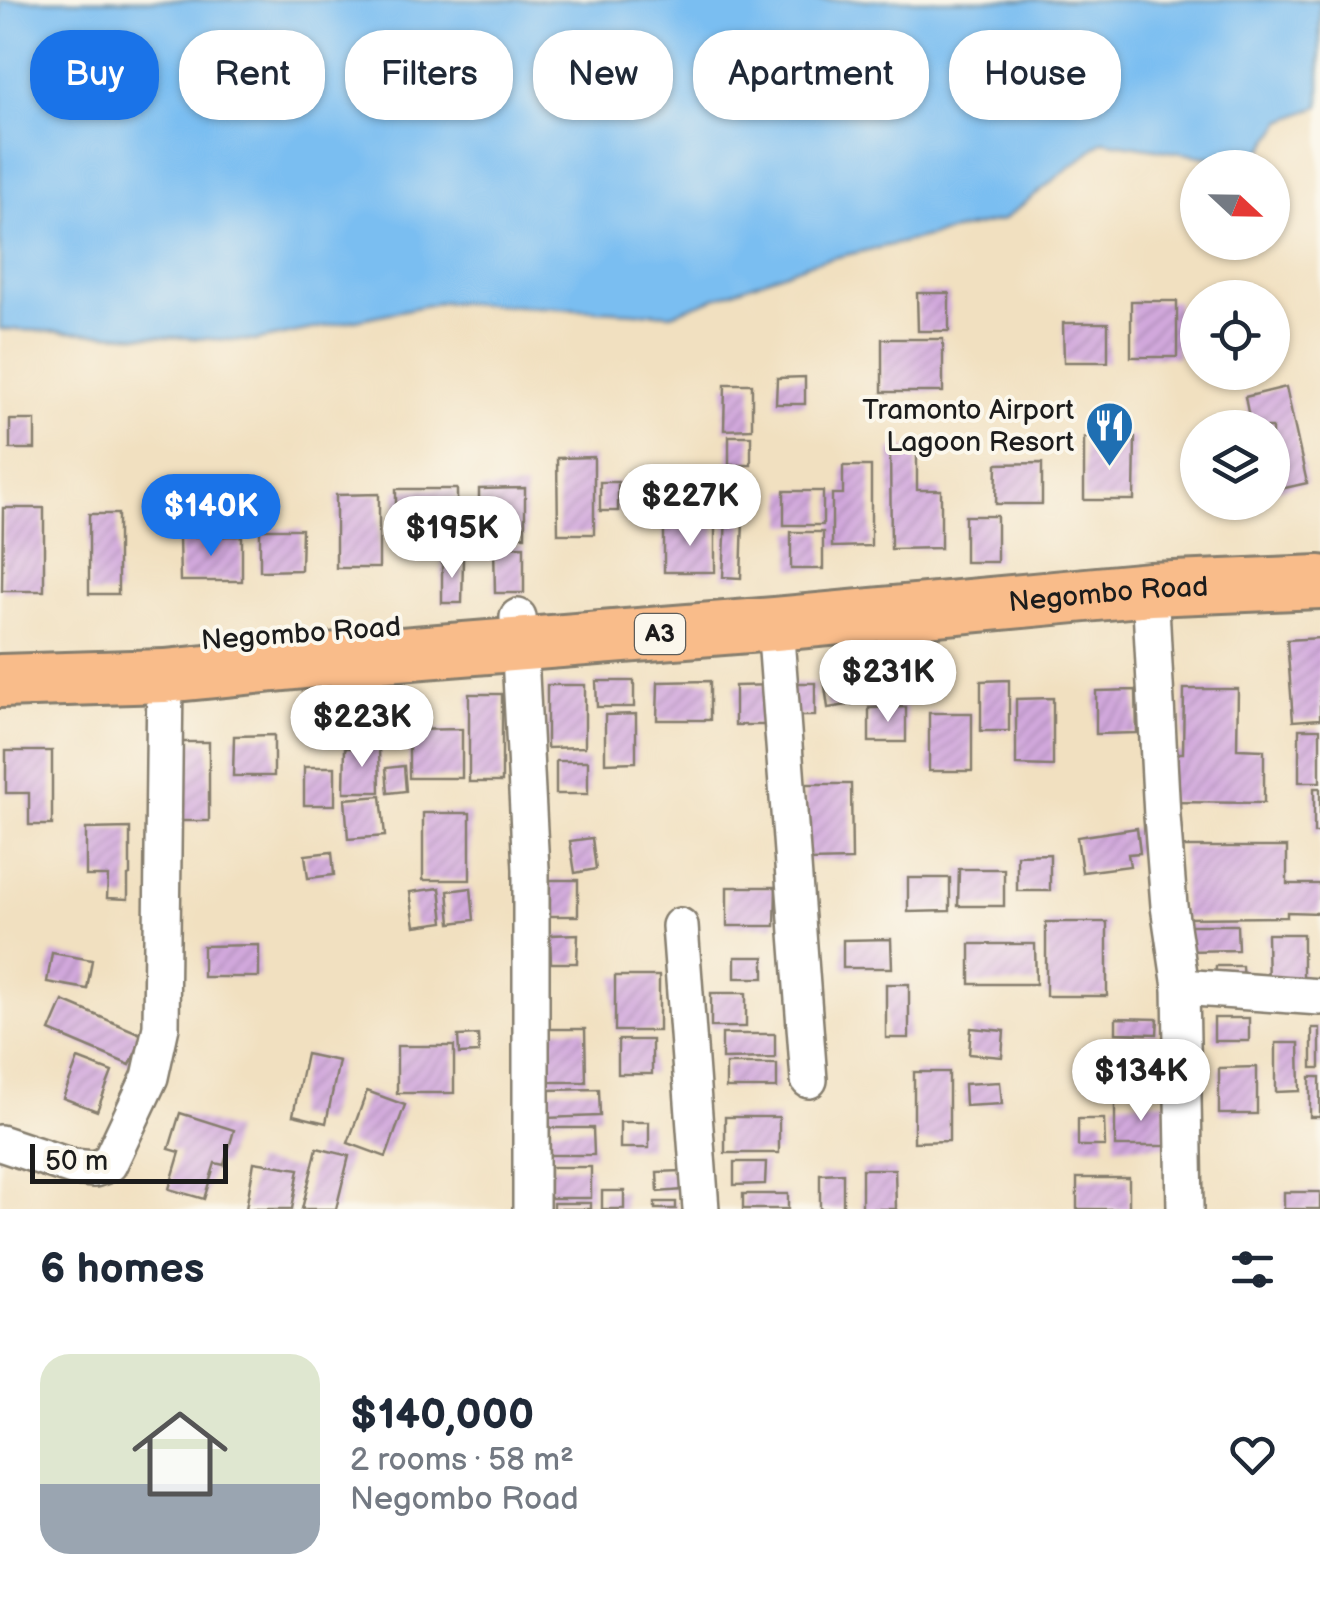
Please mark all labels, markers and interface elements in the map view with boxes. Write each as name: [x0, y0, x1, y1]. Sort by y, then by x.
chip: Buy: [30, 30, 159, 120]
chip: Rent: [179, 30, 325, 120]
chip: Filters: [345, 30, 513, 120]
chip: New: [533, 30, 673, 120]
chip: Apartment: [693, 30, 929, 120]
chip: House: [949, 30, 1121, 120]
north arrow: [1180, 150, 1290, 260]
map controls: [1180, 150, 1290, 520]
button: locate: [1180, 280, 1290, 390]
place label: Tramonto Airport Lagoon Resort: [862, 394, 1074, 459]
restaurant icon: Tramonto Airport Lagoon Resort: [1083, 400, 1135, 468]
button: layers: [1180, 410, 1290, 520]
pin: $227K: [620, 464, 760, 549]
pin: $140K: [141, 474, 281, 559]
text: $227K: [641, 477, 739, 516]
text: $140K: [163, 487, 259, 526]
pin: $195K: [382, 496, 522, 581]
text: $195K: [405, 509, 499, 548]
street label: Negombo Road: [1007, 570, 1209, 619]
street label: Negombo Road: [200, 611, 402, 657]
road number: A3: [635, 614, 685, 654]
pin: $231K: [818, 640, 958, 725]
text: $231K: [841, 653, 935, 692]
pin: $223K: [292, 685, 432, 770]
text: $223K: [312, 698, 412, 737]
pin: $134K: [1071, 1039, 1211, 1124]
text: $134K: [1094, 1052, 1188, 1091]
scale bar: [30, 1139, 228, 1184]
text: 50 m: [45, 1145, 108, 1178]
icon: filters: [1225, 1242, 1280, 1297]
text: 6 homes: [40, 1244, 204, 1295]
text: $140,000: [350, 1390, 534, 1441]
icon: home: [120, 1394, 240, 1514]
icon: heart: [1225, 1427, 1280, 1482]
text: 2 rooms · 58 m²: [350, 1441, 574, 1480]
text: Negombo Road: [350, 1480, 579, 1519]

